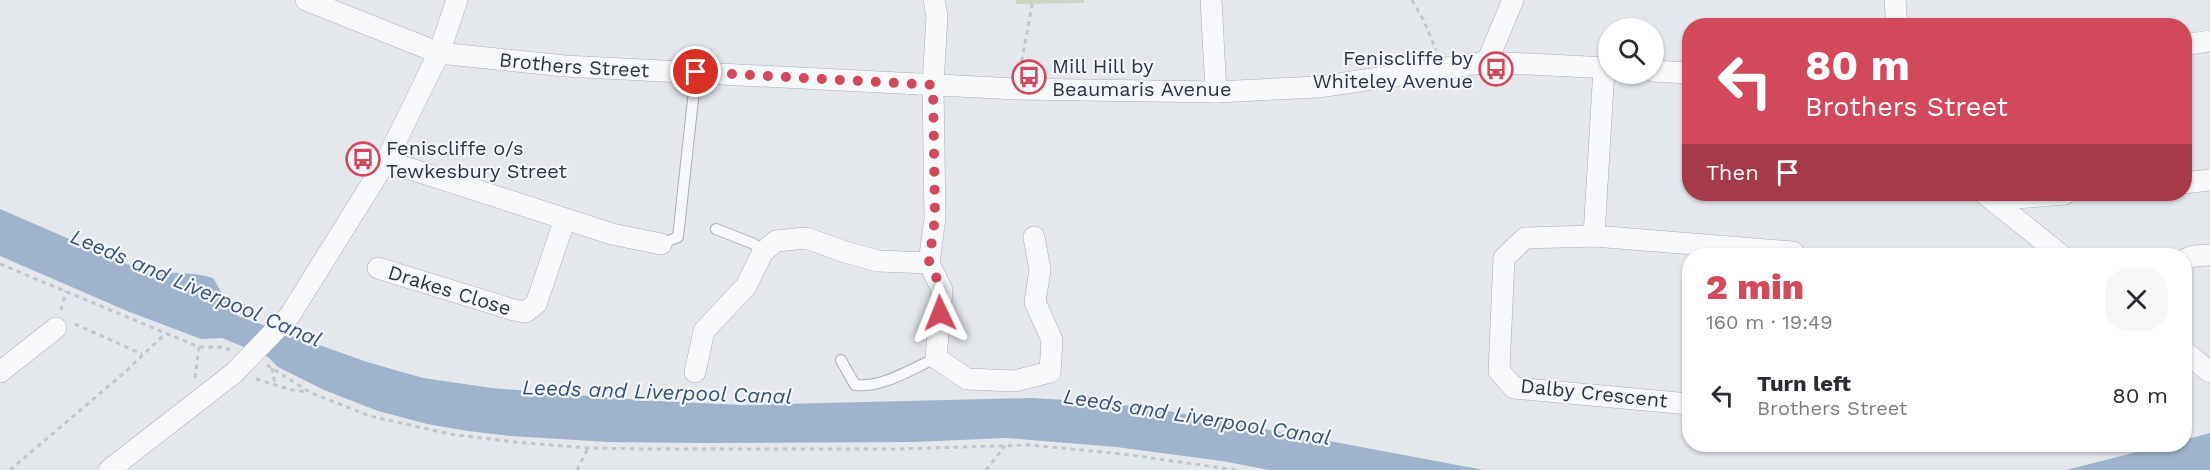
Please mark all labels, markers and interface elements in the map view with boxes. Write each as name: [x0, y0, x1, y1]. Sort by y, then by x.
map controls: [1598, 18, 1664, 84]
button: search: [1598, 18, 1664, 84]
text: 80 m: [1805, 41, 1910, 90]
icon: left: [1706, 42, 1784, 120]
pin: [670, 46, 721, 97]
place label: Feniscliffe by Whiteley Avenue: [1312, 46, 1474, 93]
street label: Brothers Street: [498, 47, 650, 82]
bus stop icon: Feniscliffe by Whiteley Avenue: [1478, 51, 1514, 87]
place label: Mill Hill by Beaumaris Avenue: [1052, 54, 1231, 101]
icon: arrive: [679, 55, 712, 88]
bus stop icon: Mill Hill by Beaumaris Avenue: [1011, 59, 1047, 95]
text: Brothers Street: [1805, 91, 2008, 123]
place label: Feniscliffe o/s Tewkesbury Street: [386, 136, 567, 183]
bus stop icon: Feniscliffe o/s Tewkesbury Street: [345, 141, 381, 177]
icon: arrive: [1771, 156, 1804, 189]
text: Then: [1706, 160, 1759, 185]
water label: Leeds and Liverpool Canal: [67, 223, 325, 352]
street label: Drakes Close: [385, 260, 514, 320]
text: 2 min: [1706, 266, 1804, 308]
button: close: [2105, 268, 2168, 331]
position arrow: [908, 281, 972, 345]
text: 160 m · 19:49: [1706, 310, 1833, 334]
text: Turn left: [1757, 371, 1851, 396]
street label: Dalby Crescent: [1519, 373, 1669, 413]
water label: Leeds and Liverpool Canal: [522, 374, 792, 409]
icon: left: [1706, 379, 1739, 412]
water label: Leeds and Liverpool Canal: [1062, 383, 1332, 450]
text: 80 m: [2112, 383, 2168, 408]
text: Brothers Street: [1757, 396, 1907, 420]

